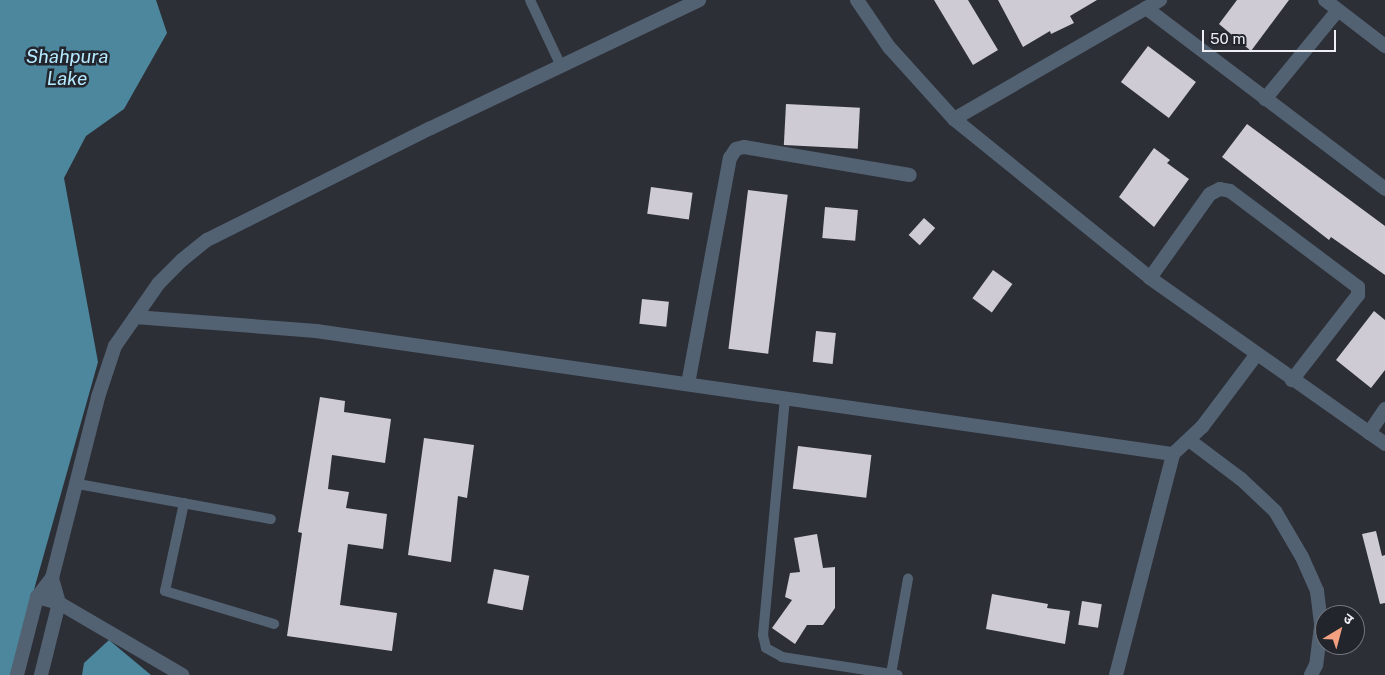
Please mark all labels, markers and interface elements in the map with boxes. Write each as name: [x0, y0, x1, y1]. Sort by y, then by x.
scale bar: [1205, 20, 1339, 52]
text: 50 m: [1210, 30, 1245, 47]
water label: Shahpura Lake: [26, 46, 108, 90]
north arrow: [1315, 605, 1365, 655]
text: उ: [1340, 610, 1357, 628]

